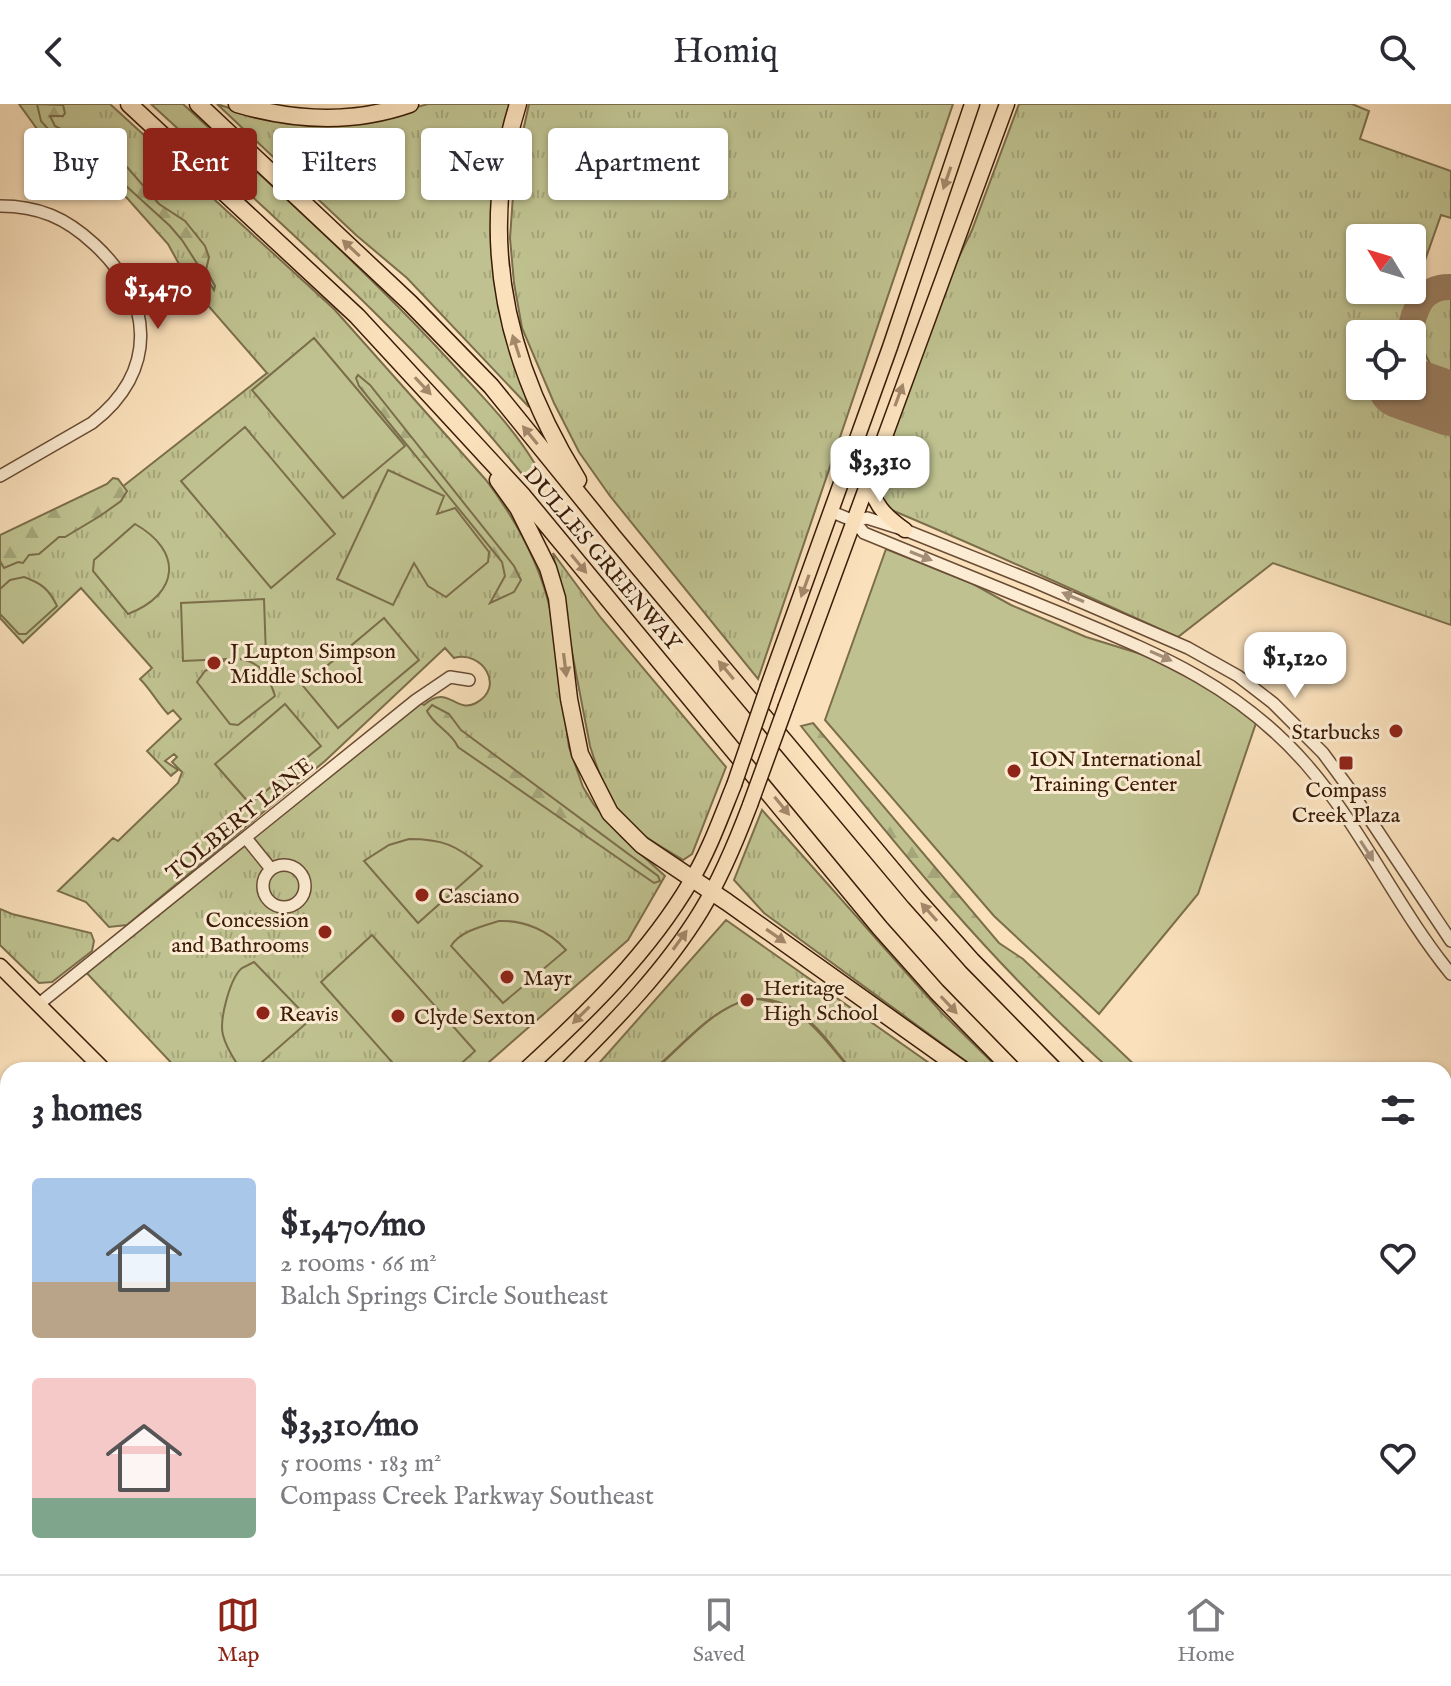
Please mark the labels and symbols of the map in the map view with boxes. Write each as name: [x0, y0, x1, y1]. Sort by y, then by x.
one-way arrow: [941, 166, 953, 190]
north arrow: [1346, 224, 1426, 304]
one-way arrow: [342, 239, 361, 257]
pin: $1,470: [93, 263, 223, 331]
one-way arrow: [509, 334, 521, 358]
one-way arrow: [414, 376, 432, 395]
one-way arrow: [893, 382, 905, 406]
one-way arrow: [523, 425, 539, 445]
pin: $3,310: [815, 436, 945, 504]
street label: DULLES GREENWAY: [516, 462, 687, 658]
one-way arrow: [909, 550, 933, 563]
one-way arrow: [570, 554, 587, 574]
one-way arrow: [798, 574, 811, 598]
one-way arrow: [1061, 591, 1085, 604]
pin: $1,120: [1230, 632, 1360, 700]
place label: J Lupton Simpson Middle School: [227, 638, 396, 691]
one-way arrow: [1150, 649, 1173, 663]
one-way arrow: [559, 653, 572, 678]
marker: J Lupton Simpson Middle School: [205, 654, 223, 672]
one-way arrow: [718, 661, 735, 681]
place label: Starbucks: [1292, 719, 1380, 747]
marker: Starbucks: [1387, 722, 1405, 740]
place label: ION International Training Center: [1030, 746, 1201, 799]
street label: TOLBERT LANE: [161, 752, 320, 888]
marker: Compass Creek Plaza: [1337, 754, 1355, 772]
marker: ION International Training Center: [1005, 762, 1023, 780]
place label: Compass Creek Plaza: [1292, 777, 1401, 830]
one-way arrow: [773, 796, 790, 816]
one-way arrow: [1359, 840, 1374, 861]
place label: Casciano: [438, 883, 520, 911]
marker: Casciano: [413, 886, 431, 904]
one-way arrow: [921, 903, 938, 923]
place label: Concession and Bathrooms: [171, 907, 309, 960]
marker: Concession and Bathrooms: [316, 923, 334, 941]
one-way arrow: [766, 928, 787, 943]
one-way arrow: [672, 930, 688, 950]
place label: Mayr: [523, 965, 572, 993]
marker: Mayr: [498, 968, 516, 986]
place label: Heritage High School: [763, 975, 878, 1028]
marker: Heritage High School: [738, 991, 756, 1009]
one-way arrow: [940, 995, 958, 1014]
place label: Reavis: [279, 1001, 338, 1029]
marker: Reavis: [254, 1004, 272, 1022]
place label: Clyde Sexton: [414, 1004, 536, 1032]
one-way arrow: [572, 1005, 591, 1024]
marker: Clyde Sexton: [389, 1007, 407, 1025]

